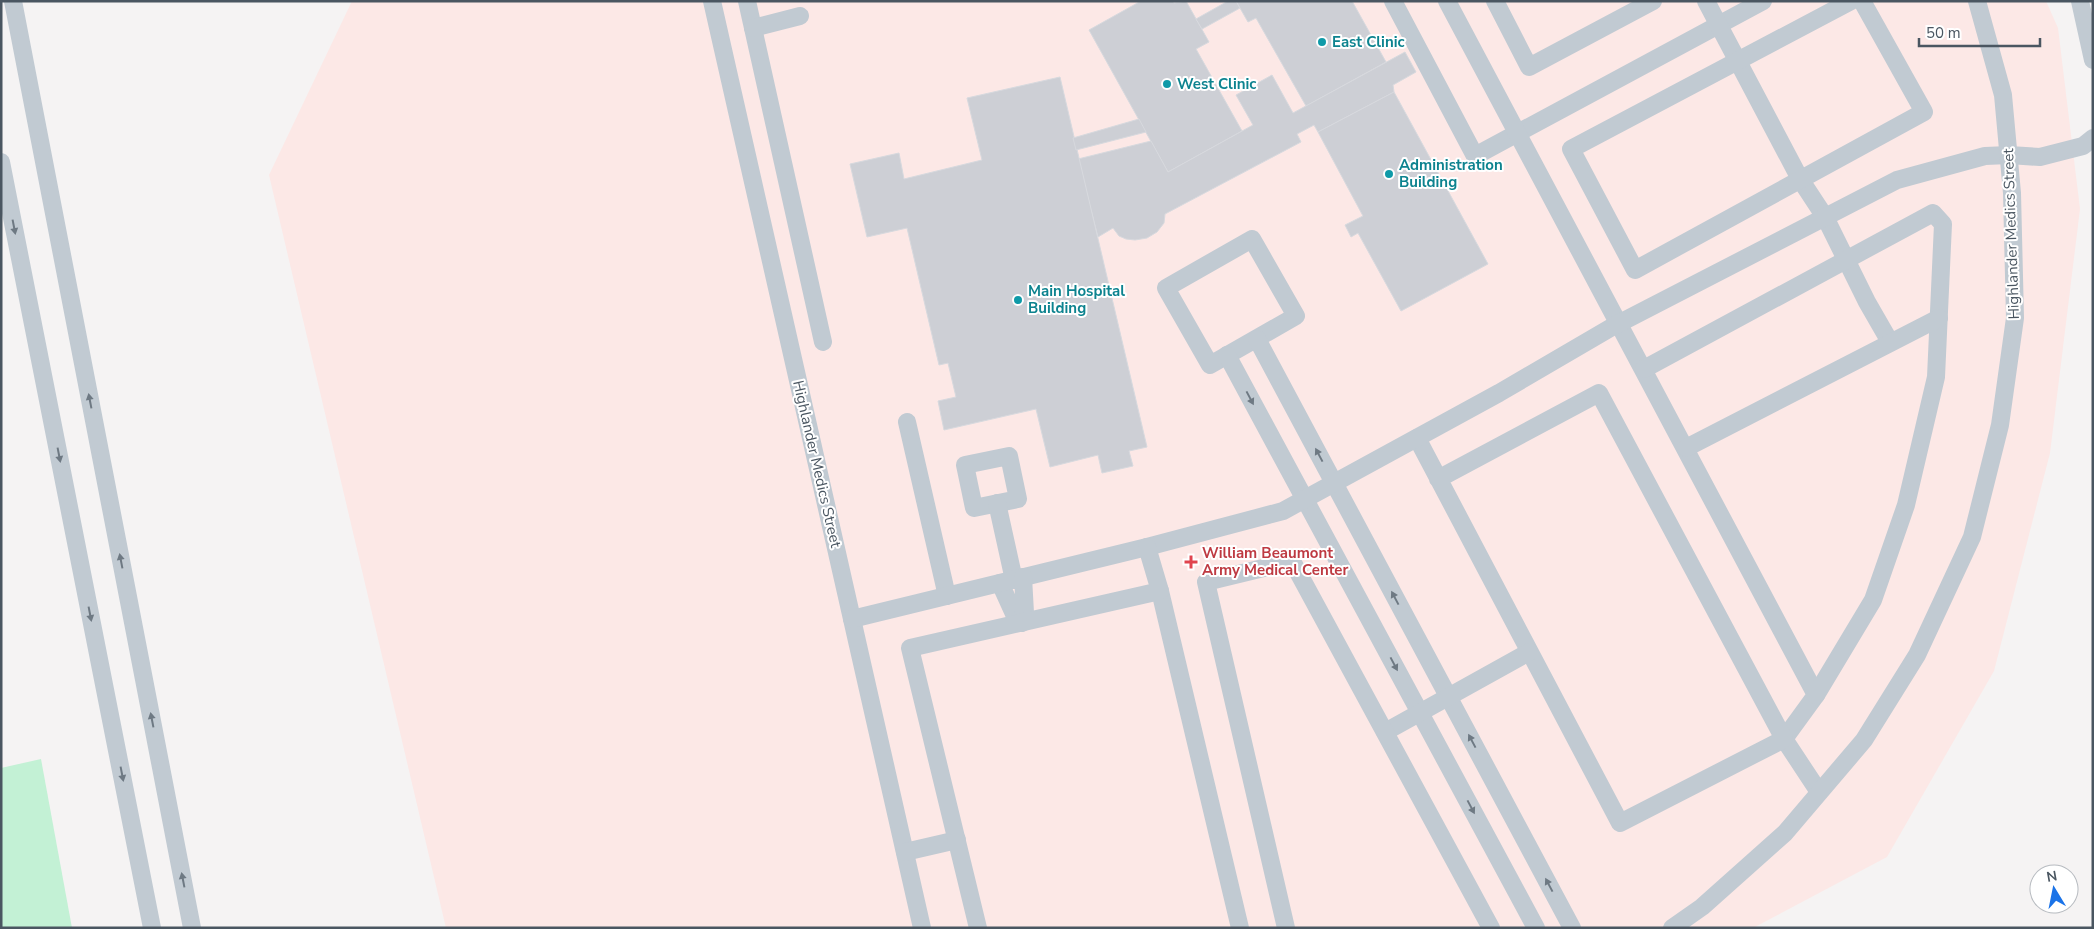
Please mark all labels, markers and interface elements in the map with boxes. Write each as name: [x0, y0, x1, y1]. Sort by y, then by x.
scale bar: [1919, 15, 2040, 47]
text: 50 m: [1926, 23, 1961, 43]
place label: East Clinic: [1332, 32, 1405, 52]
marker: East Clinic: [1316, 36, 1328, 48]
place label: West Clinic: [1177, 74, 1256, 94]
marker: West Clinic: [1161, 78, 1173, 90]
street label: Highlander Medics Street: [1998, 147, 2024, 320]
place label: Administration Building: [1399, 155, 1503, 192]
marker: Administration Building: [1383, 168, 1395, 180]
one-way arrow: [10, 219, 18, 234]
place label: Main Hospital Building: [1028, 281, 1125, 318]
marker: Main Hospital Building: [1012, 294, 1024, 306]
street label: Highlander Medics Street: [788, 378, 846, 550]
one-way arrow: [1246, 391, 1255, 405]
one-way arrow: [86, 393, 94, 409]
one-way arrow: [55, 447, 63, 462]
one-way arrow: [1315, 448, 1323, 462]
place label: William Beaumont Army Medical Center: [1202, 543, 1348, 580]
one-way arrow: [117, 553, 125, 568]
marker: William Beaumont Army Medical Center: [1184, 555, 1198, 569]
one-way arrow: [1391, 591, 1399, 605]
one-way arrow: [87, 607, 95, 623]
one-way arrow: [1390, 657, 1398, 672]
one-way arrow: [148, 713, 156, 728]
one-way arrow: [1468, 734, 1476, 749]
one-way arrow: [118, 766, 126, 782]
one-way arrow: [1467, 800, 1475, 815]
north arrow: [2029, 864, 2079, 914]
text: N: [2045, 866, 2059, 887]
one-way arrow: [179, 872, 187, 887]
one-way arrow: [1544, 878, 1553, 891]

